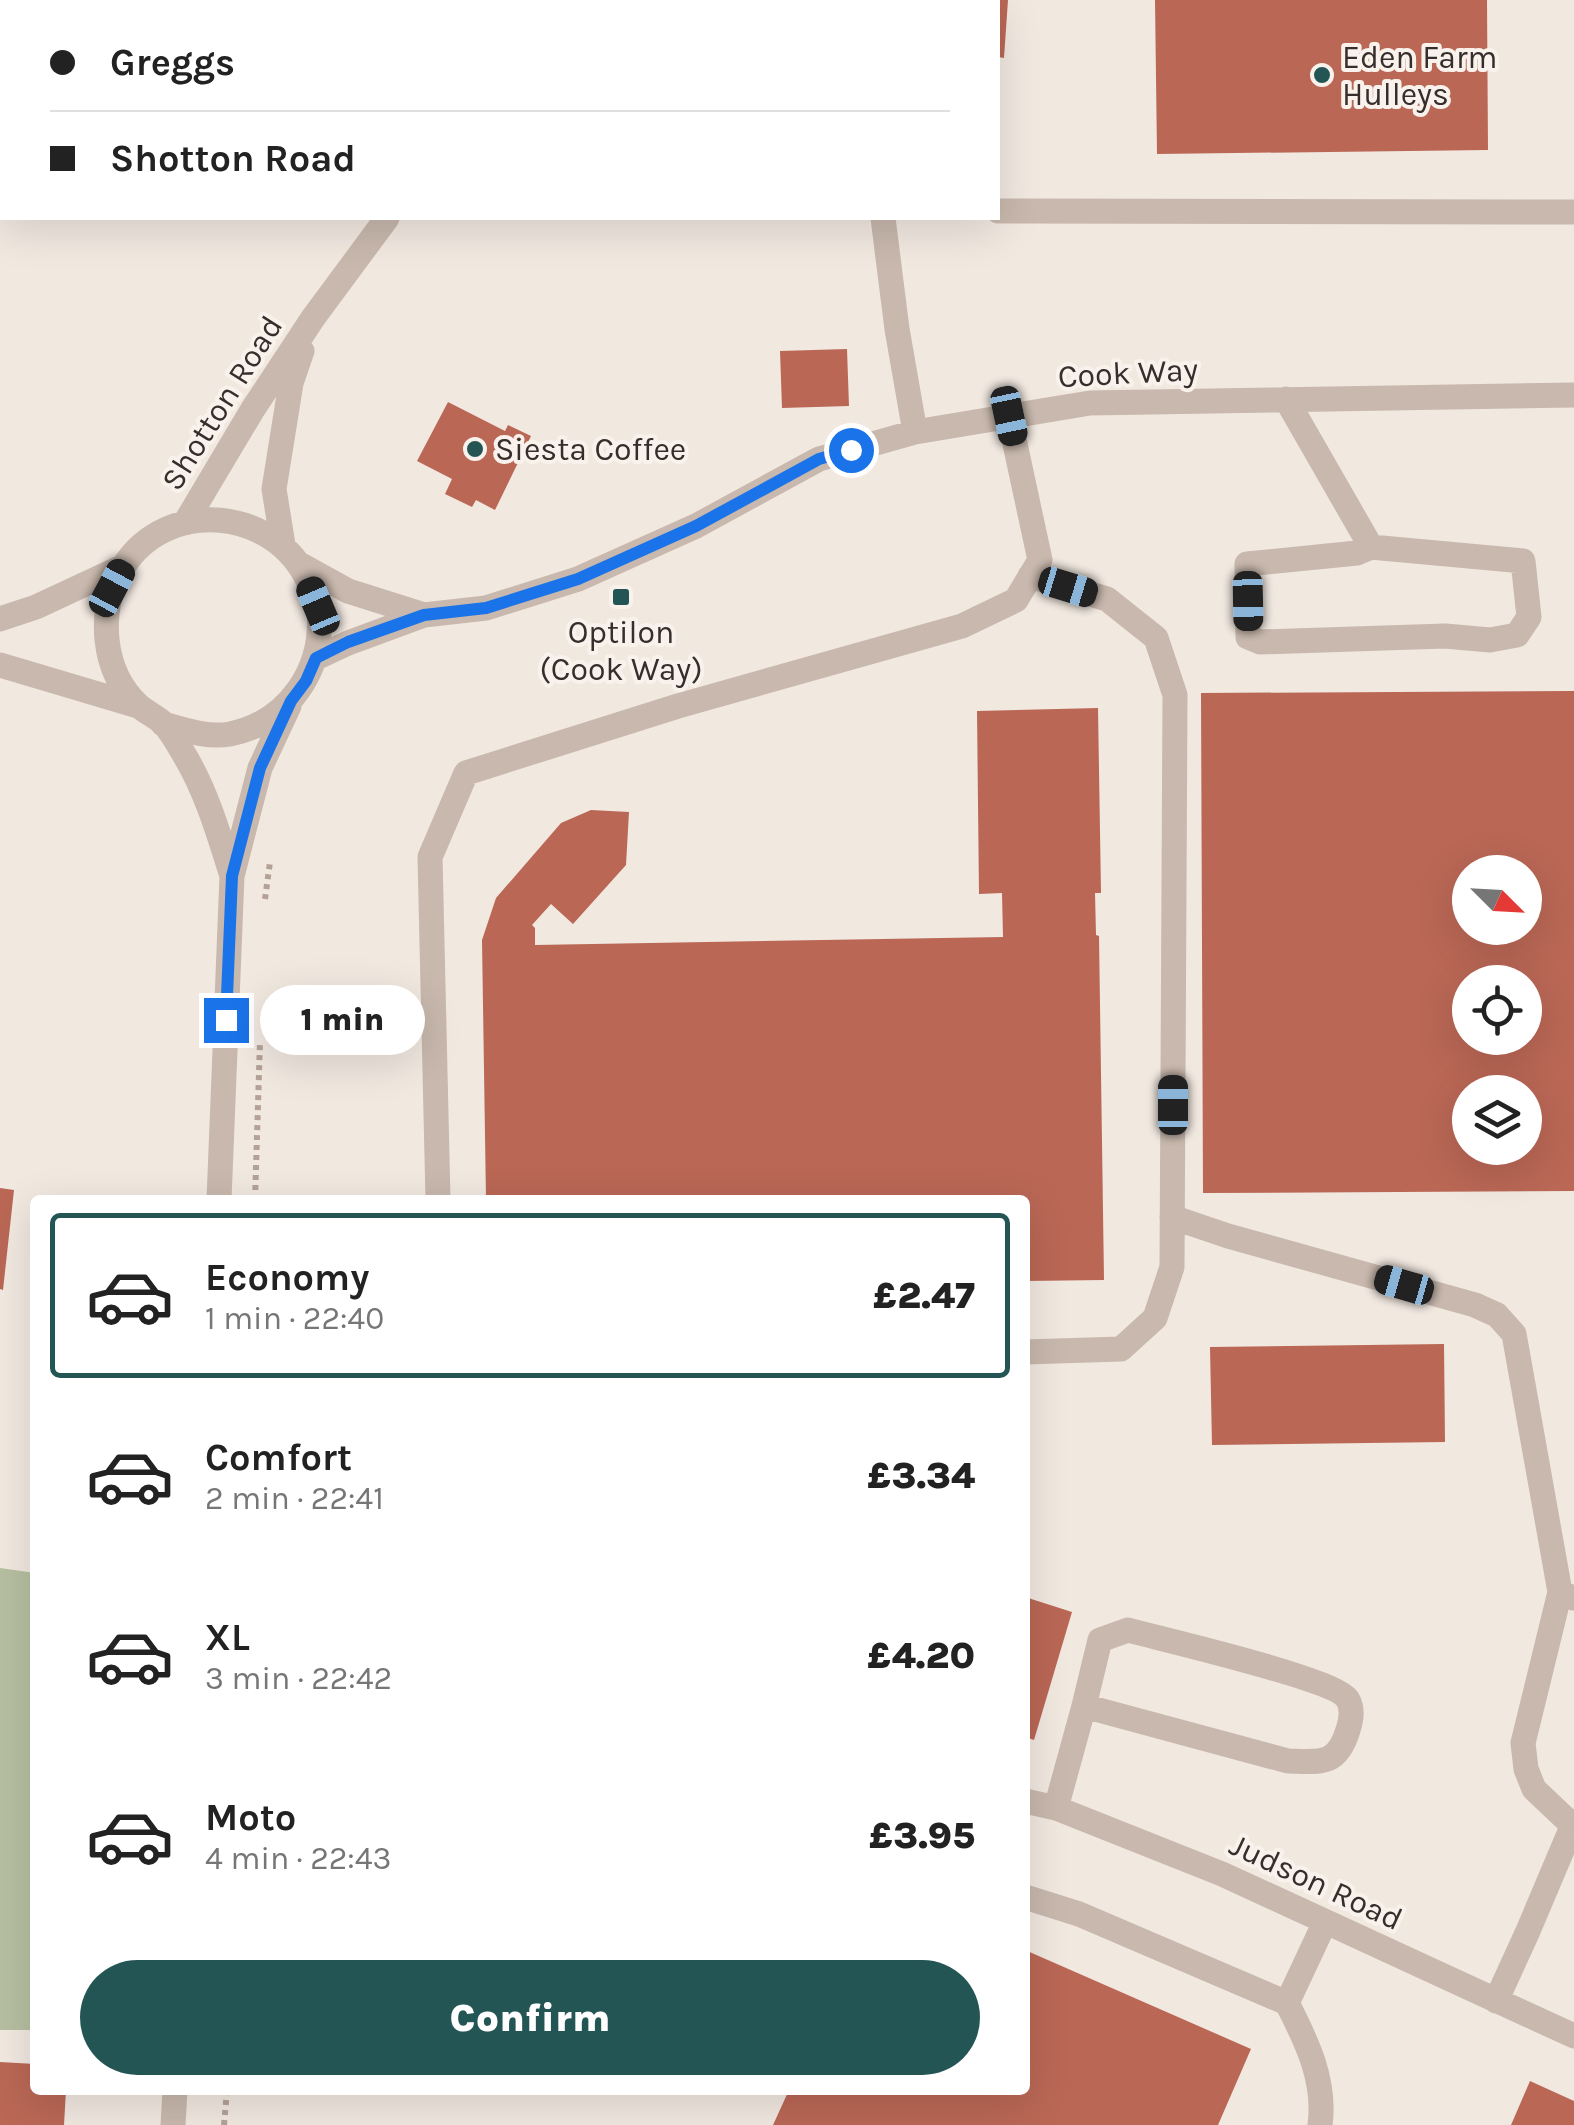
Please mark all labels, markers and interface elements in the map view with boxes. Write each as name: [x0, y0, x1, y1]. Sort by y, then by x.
place label: Eden Farm Hulleys: [1342, 39, 1497, 113]
text: Greggs: [110, 40, 235, 85]
marker: Eden Farm Hulleys: [1311, 64, 1333, 86]
text: Shotton Road: [110, 136, 356, 181]
street label: Shotton Road: [154, 309, 290, 497]
street label: Cook Way: [1057, 351, 1199, 395]
car: [988, 384, 1030, 448]
route start: [829, 428, 874, 473]
place label: Siesta Coffee: [495, 431, 686, 468]
marker: Siesta Coffee: [464, 438, 486, 460]
car: [85, 554, 139, 622]
car: [1035, 564, 1101, 610]
car: [1232, 571, 1264, 631]
car: [292, 573, 344, 639]
marker: Optilon (Cook Way): [610, 586, 632, 608]
place label: Optilon (Cook Way): [539, 614, 703, 688]
north arrow: [1452, 855, 1542, 945]
map controls: [1452, 855, 1542, 1165]
button: locate: [1452, 965, 1542, 1055]
callout: 1 min: [261, 985, 426, 1055]
route end: [204, 998, 249, 1043]
text: 1 min: [301, 1001, 384, 1038]
car: [1158, 1075, 1188, 1135]
button: layers: [1452, 1075, 1542, 1165]
icon: car: [85, 1251, 175, 1341]
text: Economy: [205, 1255, 369, 1300]
car: [1371, 1262, 1437, 1308]
text: £2.47: [873, 1273, 975, 1318]
text: 1 min · 22:40: [205, 1300, 384, 1337]
icon: car: [85, 1431, 175, 1521]
text: Comfort: [205, 1435, 352, 1480]
text: £3.34: [867, 1453, 975, 1498]
text: 2 min · 22:41: [205, 1480, 384, 1517]
icon: car: [85, 1611, 175, 1701]
text: XL: [205, 1615, 250, 1660]
text: £4.20: [867, 1633, 975, 1678]
text: 3 min · 22:42: [205, 1660, 392, 1697]
icon: car: [85, 1791, 175, 1881]
text: Moto: [205, 1795, 296, 1840]
text: £3.95: [869, 1813, 975, 1858]
street label: Judson Road: [1224, 1826, 1408, 1938]
text: 4 min · 22:43: [205, 1840, 391, 1877]
button: Confirm: [80, 1960, 980, 2075]

